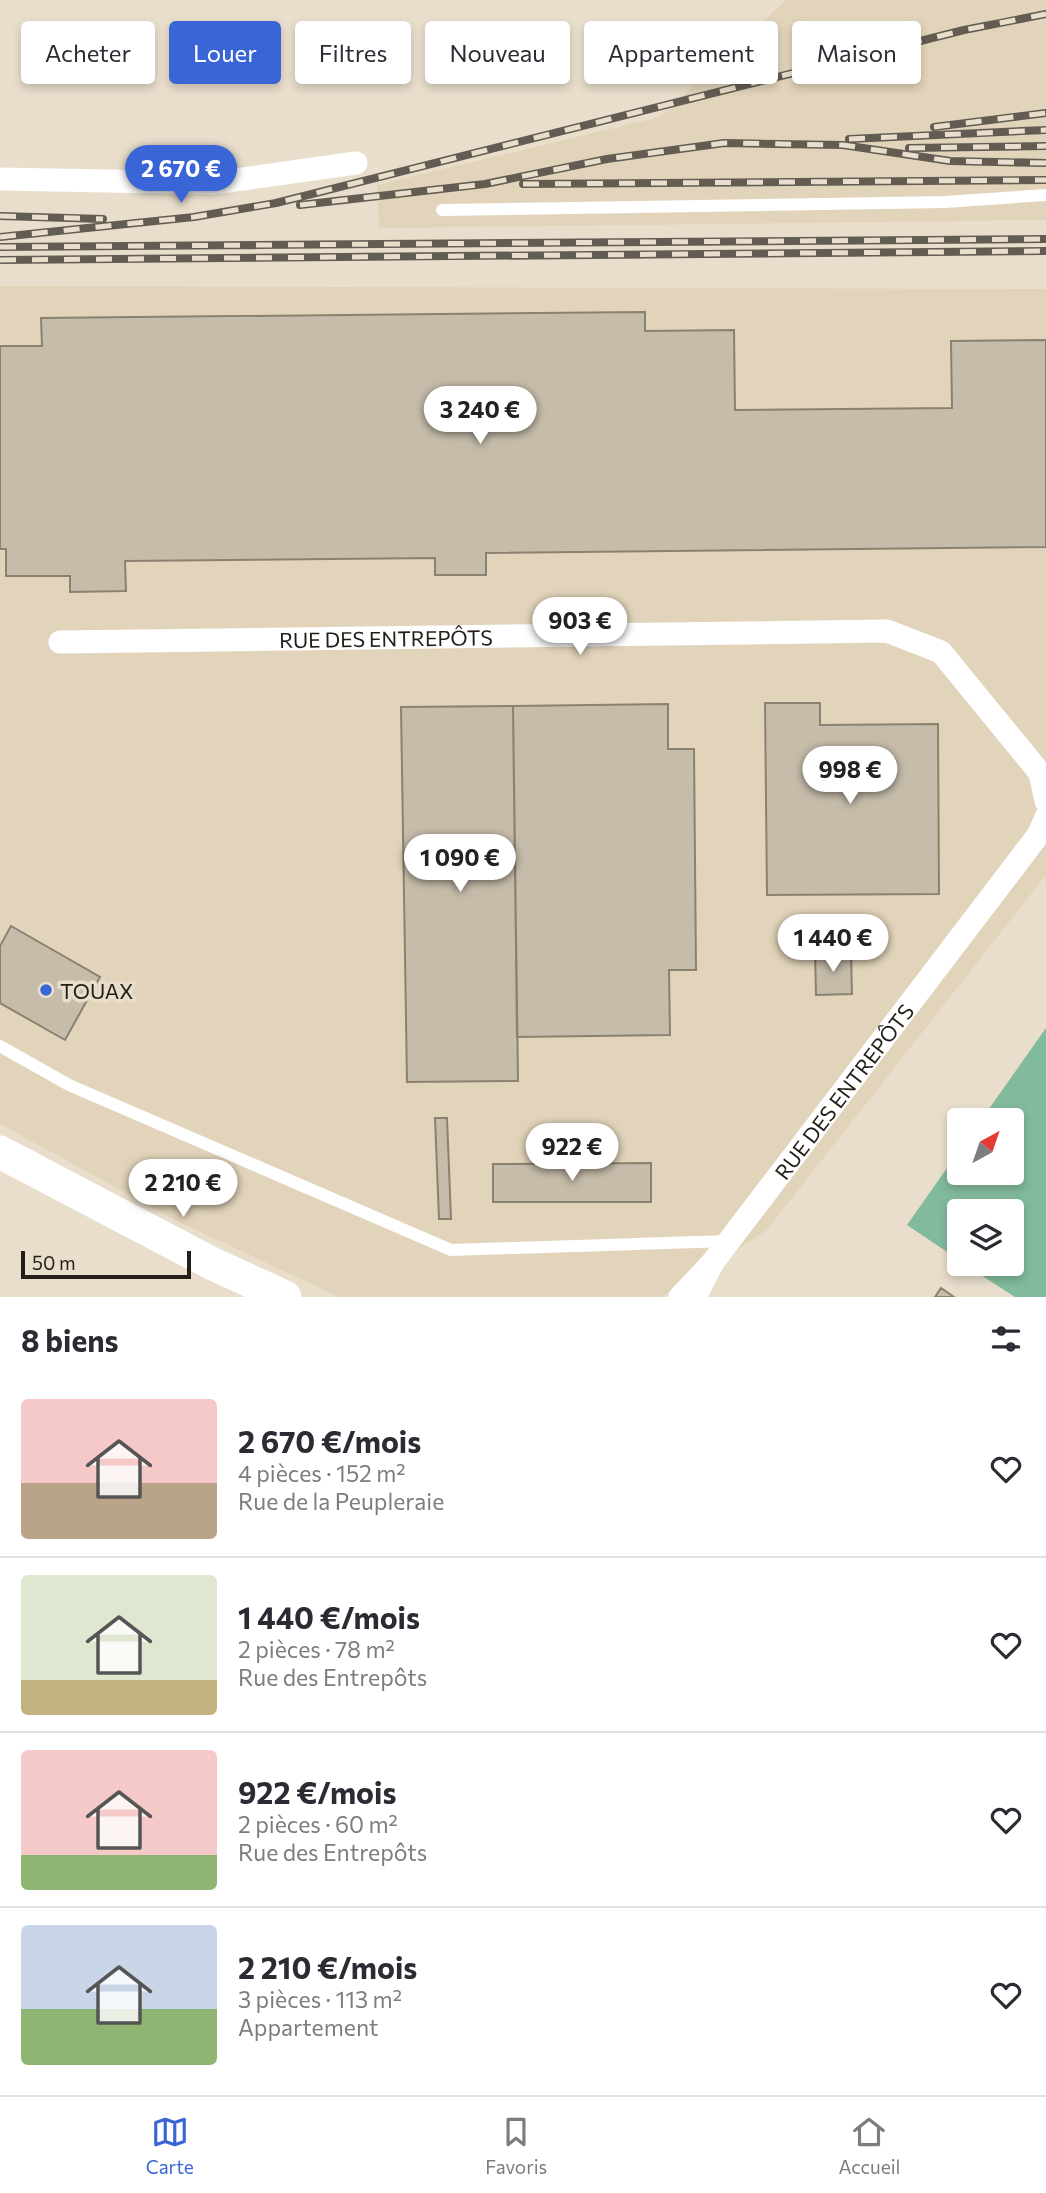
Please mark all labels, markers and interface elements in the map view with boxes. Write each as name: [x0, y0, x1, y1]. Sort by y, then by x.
chip: Acheter: [21, 21, 155, 84]
chip: Louer: [169, 21, 281, 84]
chip: Filtres: [295, 21, 411, 84]
chip: Nouveau: [425, 21, 570, 84]
chip: Appartement: [584, 21, 778, 84]
chip: Maison: [792, 21, 921, 84]
pin: 2 670 €: [116, 146, 246, 205]
text: 2 670 €: [141, 154, 221, 182]
pin: 3 240 €: [415, 386, 545, 446]
text: 3 240 €: [440, 395, 520, 423]
pin: 903 €: [531, 598, 629, 657]
text: 903 €: [548, 606, 612, 634]
street label: RUE DES ENTREPÔTS: [279, 624, 493, 652]
pin: 998 €: [801, 746, 899, 806]
text: 998 €: [818, 755, 882, 783]
pin: 1 090 €: [395, 834, 525, 894]
text: 1 090 €: [420, 843, 500, 871]
pin: 1 440 €: [768, 914, 898, 974]
text: 1 440 €: [794, 923, 872, 951]
place label: TOUAX: [60, 978, 133, 1003]
marker: TOUAX: [38, 982, 54, 998]
street label: RUE DES ENTREPÔTS: [769, 998, 918, 1184]
north arrow: [947, 1108, 1024, 1185]
map controls: [947, 1108, 1024, 1276]
pin: 922 €: [523, 1124, 621, 1183]
text: 922 €: [542, 1132, 602, 1160]
pin: 2 210 €: [118, 1160, 248, 1219]
text: 2 210 €: [145, 1168, 221, 1196]
button: layers: [947, 1199, 1024, 1276]
scale bar: [21, 1248, 191, 1280]
text: 50 m: [32, 1251, 76, 1274]
icon: filters: [987, 1320, 1025, 1358]
text: 8 biens: [21, 1321, 119, 1358]
text: 2 670 €/mois: [238, 1422, 421, 1459]
icon: home: [77, 1427, 161, 1511]
icon: heart: [987, 1450, 1025, 1488]
text: 4 pièces · 152 m²: [238, 1459, 406, 1487]
text: Rue de la Peupleraie: [238, 1487, 444, 1515]
text: 1 440 €/mois: [238, 1598, 420, 1635]
icon: home: [77, 1603, 161, 1687]
icon: heart: [987, 1626, 1025, 1664]
text: 2 pièces · 78 m²: [238, 1635, 395, 1663]
text: Rue des Entrepôts: [238, 1663, 427, 1691]
text: 922 €/mois: [238, 1773, 396, 1810]
icon: home: [77, 1778, 161, 1862]
icon: heart: [987, 1801, 1025, 1839]
text: 2 pièces · 60 m²: [238, 1810, 398, 1838]
text: Rue des Entrepôts: [238, 1838, 427, 1866]
text: 2 210 €/mois: [238, 1948, 417, 1985]
icon: home: [77, 1953, 161, 2037]
icon: heart: [987, 1976, 1025, 2014]
text: 3 pièces · 113 m²: [238, 1985, 402, 2013]
text: Appartement: [238, 2013, 379, 2041]
tab: Carte: [146, 2113, 194, 2178]
tab: Favoris: [485, 2113, 547, 2178]
tab: Accueil: [839, 2113, 900, 2178]

